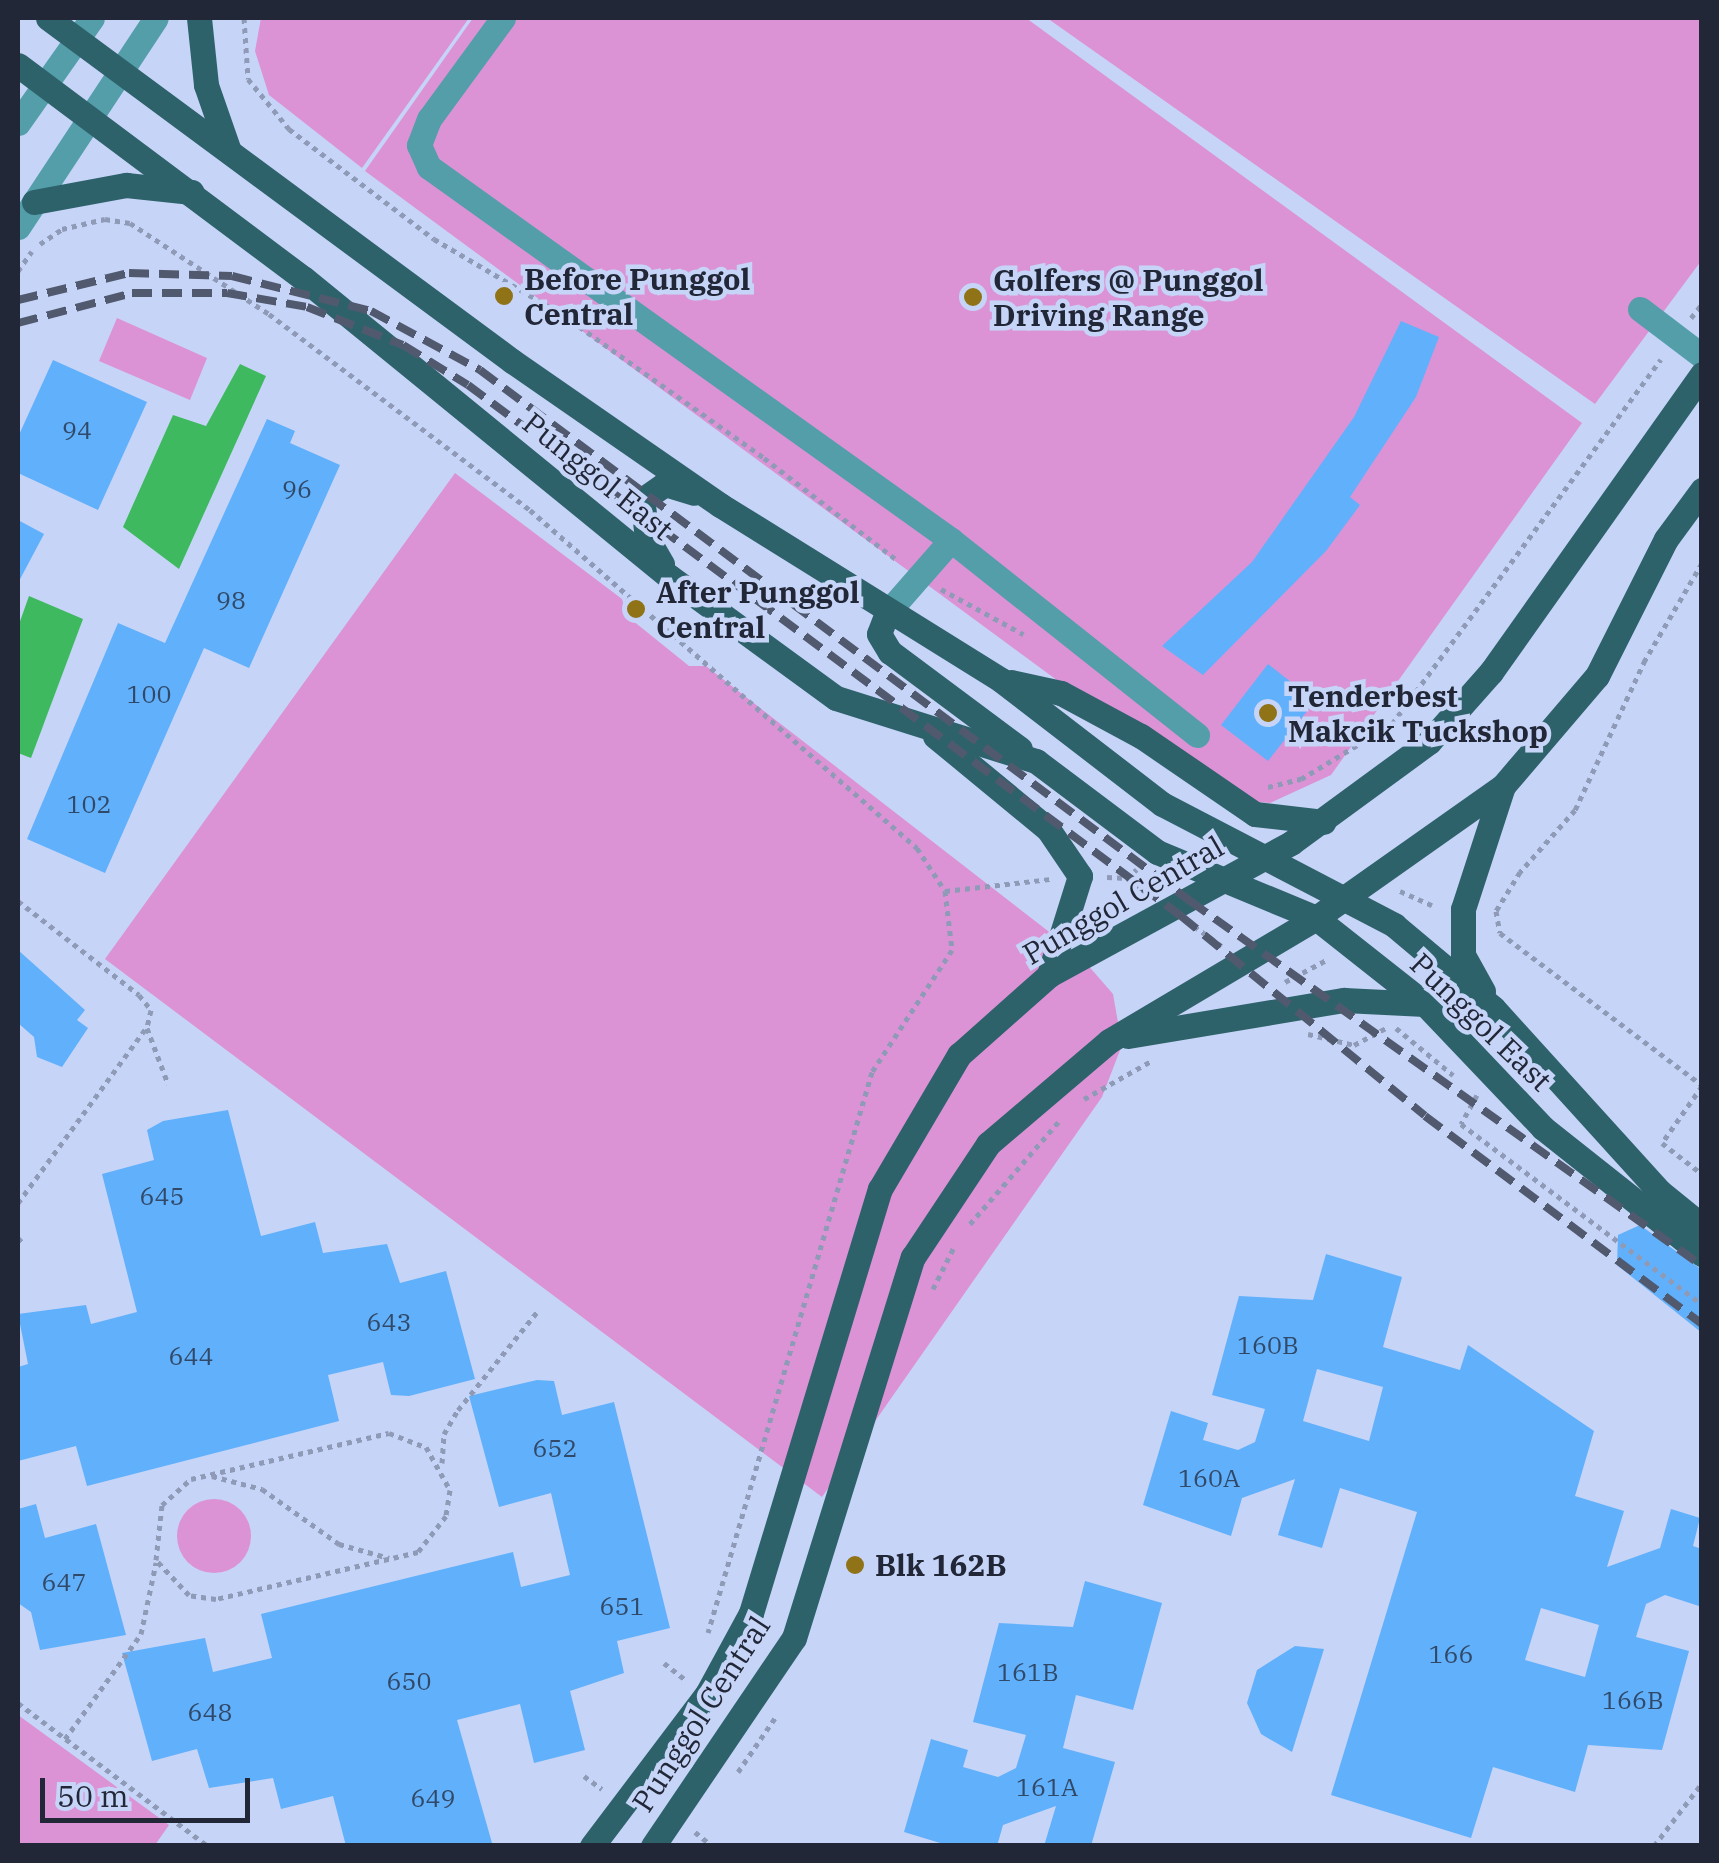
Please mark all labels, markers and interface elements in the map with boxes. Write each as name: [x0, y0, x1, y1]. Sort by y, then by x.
place label: Before Punggol Central: [524, 261, 750, 332]
place label: Golfers @ Punggol Driving Range: [993, 262, 1263, 332]
marker: Before Punggol Central: [493, 285, 515, 307]
marker: Golfers @ Punggol Driving Range: [962, 286, 984, 308]
street label: Punggol East: [516, 405, 680, 547]
house number: 94: [62, 415, 92, 445]
house number: 96: [282, 474, 312, 504]
place label: After Punggol Central: [656, 574, 860, 644]
house number: 98: [216, 585, 246, 615]
marker: After Punggol Central: [625, 598, 647, 620]
place label: Tenderbest Makcik Tuckshop: [1288, 678, 1548, 748]
house number: 100: [127, 679, 171, 709]
marker: Tenderbest Makcik Tuckshop: [1257, 702, 1279, 724]
house number: 102: [67, 789, 111, 819]
street label: Punggol Central: [1016, 828, 1230, 972]
street label: Punggol East: [1403, 946, 1559, 1098]
house number: 645: [140, 1181, 184, 1211]
house number: 643: [367, 1307, 411, 1337]
house number: 160B: [1237, 1330, 1299, 1360]
house number: 644: [169, 1341, 213, 1371]
house number: 652: [533, 1433, 577, 1463]
house number: 160A: [1178, 1463, 1240, 1493]
place label: Blk 162B: [875, 1547, 1007, 1583]
marker: Blk 162B: [844, 1554, 866, 1576]
house number: 647: [42, 1567, 86, 1597]
house number: 651: [600, 1591, 644, 1621]
street label: Punggol Central: [624, 1610, 778, 1818]
house number: 166: [1429, 1639, 1473, 1669]
house number: 161B: [997, 1657, 1059, 1687]
house number: 650: [387, 1666, 431, 1696]
house number: 166B: [1602, 1685, 1664, 1715]
house number: 648: [188, 1697, 232, 1727]
scale bar: [45, 1758, 255, 1820]
house number: 161A: [1016, 1772, 1078, 1802]
text: 50 m: [57, 1776, 129, 1815]
house number: 649: [411, 1783, 455, 1813]

